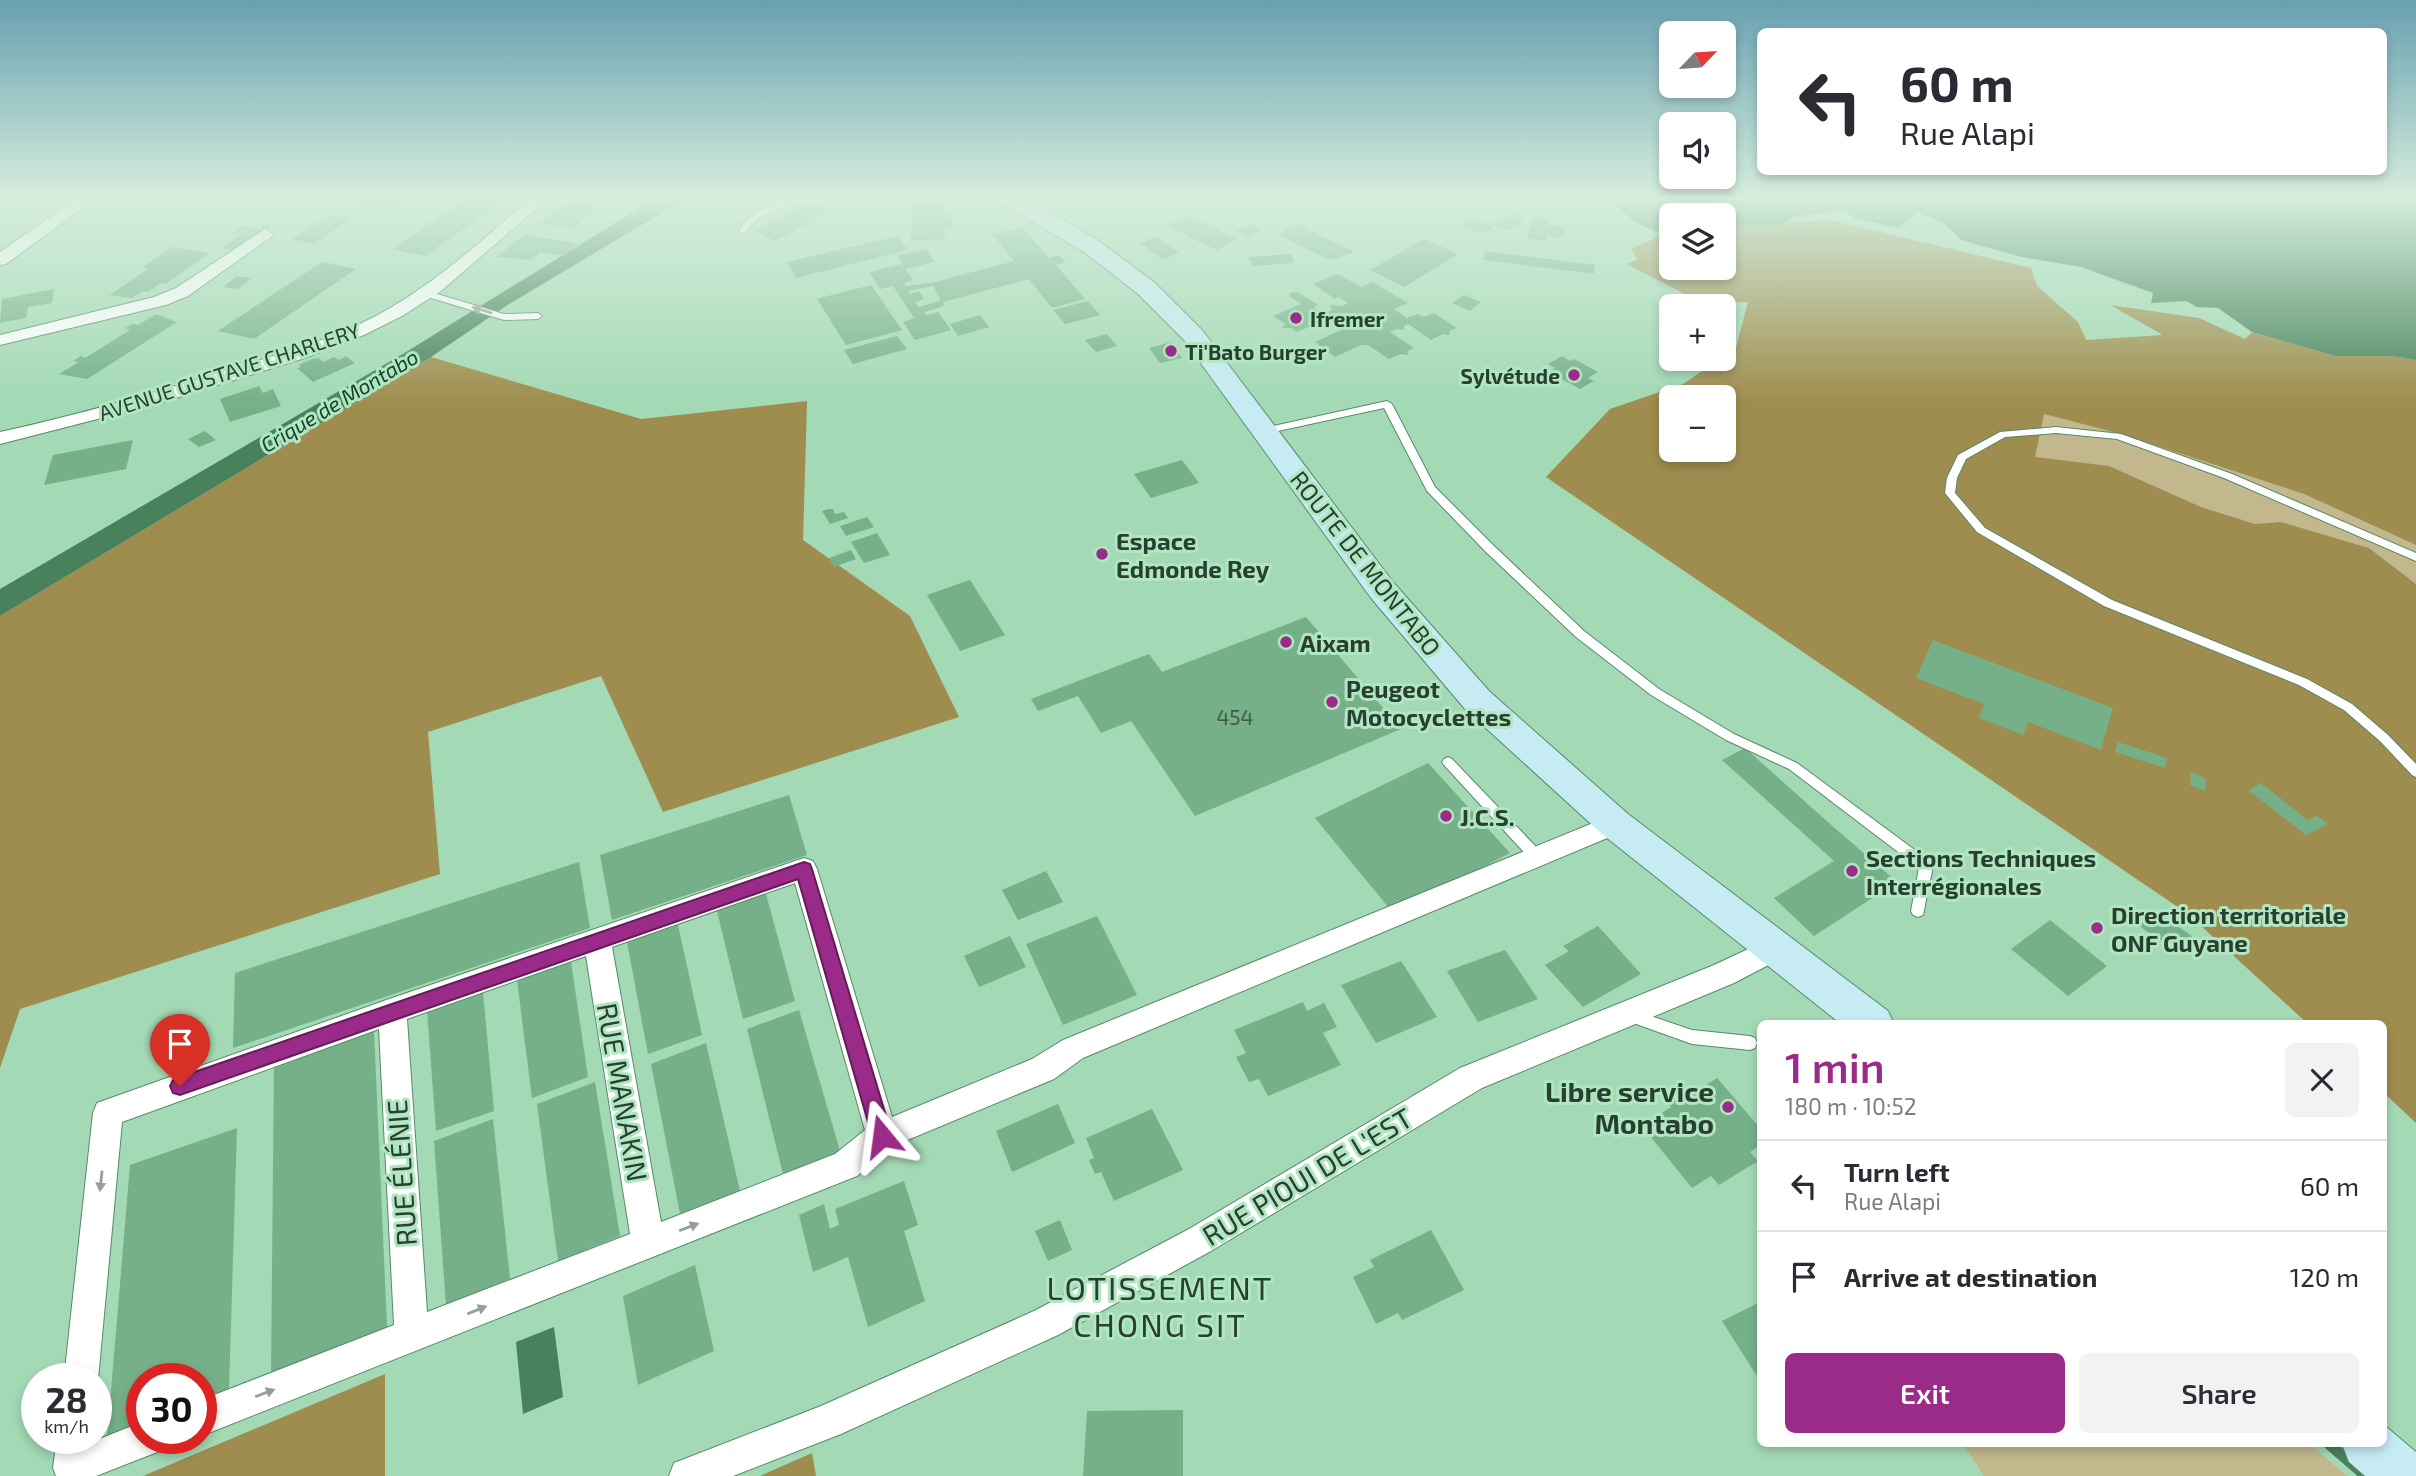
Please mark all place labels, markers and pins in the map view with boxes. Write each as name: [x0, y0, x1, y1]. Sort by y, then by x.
place label: Ifremer: [1310, 306, 1385, 331]
marker: Ifremer: [1288, 310, 1304, 326]
place label: Ti'Bato Burger: [1185, 339, 1327, 364]
marker: Ti'Bato Burger: [1163, 343, 1179, 359]
place label: Sylvétude: [1461, 363, 1560, 389]
marker: Sylvétude: [1566, 367, 1582, 383]
place label: Espace Edmonde Rey: [1116, 526, 1270, 583]
marker: Espace Edmonde Rey: [1094, 546, 1110, 562]
place label: Aixam: [1300, 628, 1371, 657]
marker: Aixam: [1278, 634, 1294, 650]
place label: Peugeot Motocyclettes: [1346, 674, 1511, 731]
marker: Peugeot Motocyclettes: [1324, 694, 1340, 710]
place label: J.C.S.: [1460, 802, 1515, 831]
marker: J.C.S.: [1438, 808, 1454, 824]
place label: Sections Techniques Interrégionales: [1866, 843, 2096, 900]
marker: Sections Techniques Interrégionales: [1844, 863, 1860, 879]
place label: Direction territoriale ONF Guyane: [2111, 900, 2346, 957]
marker: Direction territoriale ONF Guyane: [2089, 920, 2105, 936]
pin: [150, 1014, 210, 1086]
place label: Libre service Montabo: [1545, 1074, 1714, 1140]
marker: Libre service Montabo: [1720, 1099, 1736, 1115]

